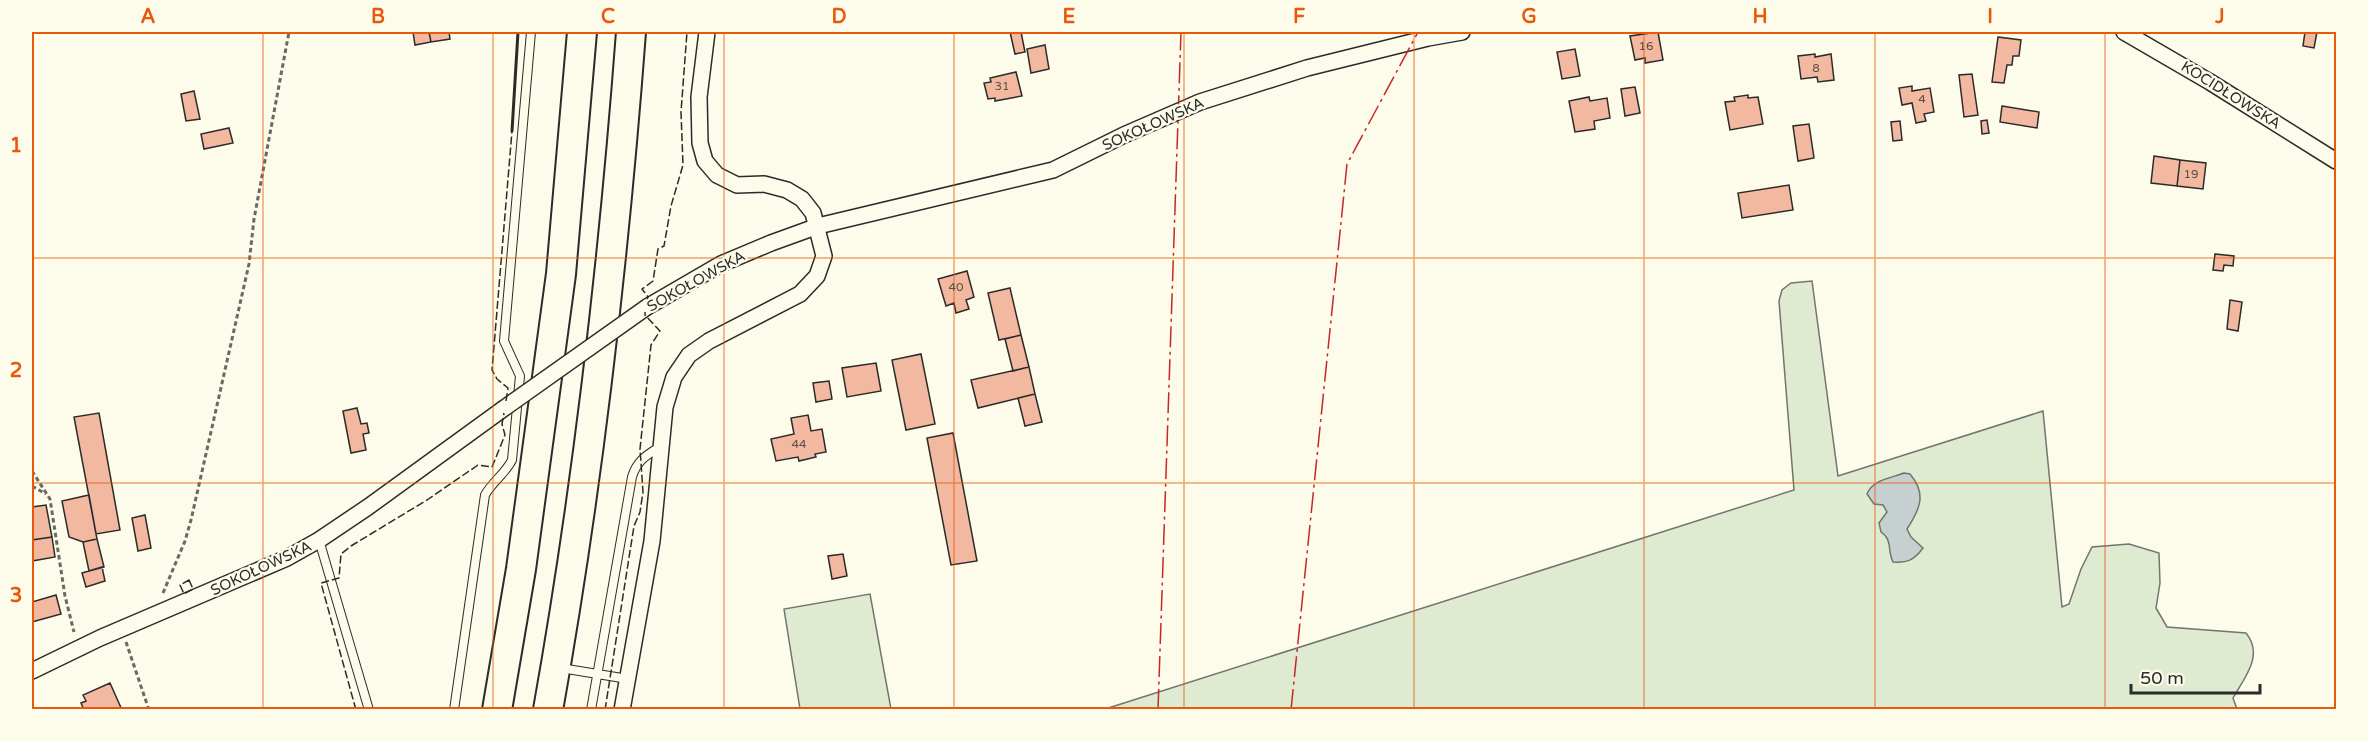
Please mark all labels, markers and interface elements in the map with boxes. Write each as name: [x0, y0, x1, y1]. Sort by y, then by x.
text: A: [141, 5, 156, 29]
text: B: [371, 5, 385, 29]
text: C: [601, 5, 615, 29]
text: D: [831, 5, 847, 29]
text: E: [1063, 5, 1076, 29]
text: F: [1293, 5, 1305, 29]
text: G: [1521, 5, 1537, 29]
text: H: [1752, 5, 1768, 29]
text: I: [1987, 5, 1993, 29]
text: J: [2214, 5, 2225, 29]
house number: 16: [1638, 39, 1654, 53]
street label: KOCIDŁOWSKA: [2178, 57, 2284, 133]
house number: 8: [1812, 61, 1820, 75]
house number: 31: [994, 79, 1010, 93]
house number: 4: [1918, 92, 1926, 106]
street label: SOKOŁOWSKA: [1099, 94, 1207, 154]
text: 1: [10, 134, 22, 158]
house number: 19: [2183, 167, 2199, 181]
street label: SOKOŁOWSKA: [644, 247, 748, 315]
house number: 40: [948, 280, 964, 294]
text: 2: [10, 359, 22, 383]
house number: 44: [791, 437, 807, 451]
street label: SOKOŁOWSKA: [208, 537, 314, 599]
text: 3: [10, 584, 22, 608]
scale bar: [2131, 657, 2260, 695]
text: 50 m: [2140, 667, 2184, 689]

